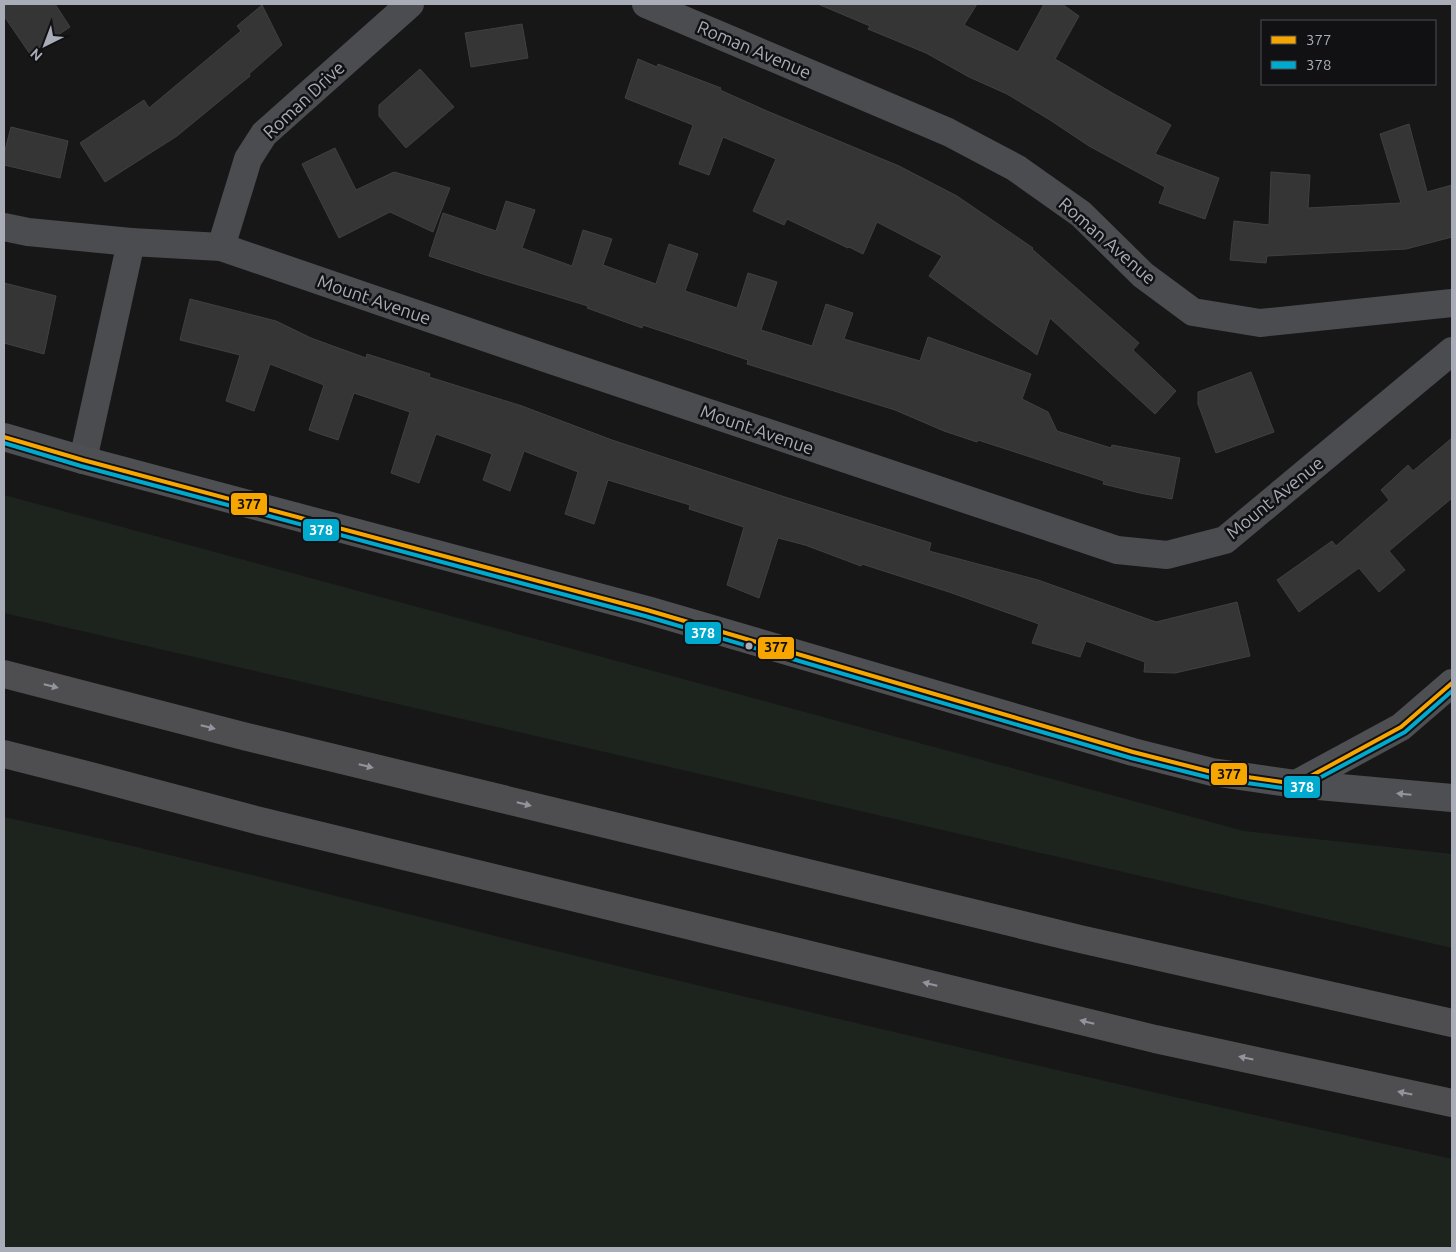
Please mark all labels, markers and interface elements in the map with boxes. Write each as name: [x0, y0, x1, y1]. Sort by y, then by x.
street label: Roman Avenue: [695, 16, 814, 82]
north arrow: [20, 20, 70, 70]
legend: [1261, 20, 1436, 85]
text: 377: [1306, 31, 1331, 48]
text: N: [27, 45, 46, 64]
text: 378: [1306, 56, 1331, 73]
street label: Roman Drive: [259, 57, 348, 142]
street label: Roman Avenue: [1055, 193, 1160, 288]
street label: Mount Avenue: [315, 270, 434, 328]
street label: Mount Avenue: [698, 400, 817, 458]
street label: Mount Avenue: [1222, 452, 1327, 542]
line badge: 377: [230, 492, 268, 516]
text: 377: [237, 496, 261, 512]
line badge: 378: [302, 518, 340, 542]
text: 378: [309, 522, 333, 538]
line badge: 378: [684, 621, 722, 645]
text: 378: [691, 625, 715, 641]
line badge: 377: [757, 636, 795, 660]
text: 377: [764, 639, 788, 655]
unlabelled marker: [744, 641, 754, 651]
one-way arrow: [43, 682, 58, 690]
one-way arrow: [201, 723, 216, 731]
one-way arrow: [359, 762, 374, 770]
line badge: 377: [1210, 762, 1248, 786]
text: 377: [1217, 766, 1241, 782]
line badge: 378: [1283, 775, 1321, 799]
text: 378: [1290, 779, 1314, 795]
one-way arrow: [1395, 789, 1411, 797]
one-way arrow: [517, 800, 532, 808]
one-way arrow: [922, 980, 937, 988]
one-way arrow: [1080, 1018, 1095, 1026]
one-way arrow: [1237, 1054, 1253, 1062]
one-way arrow: [1397, 1089, 1412, 1097]

